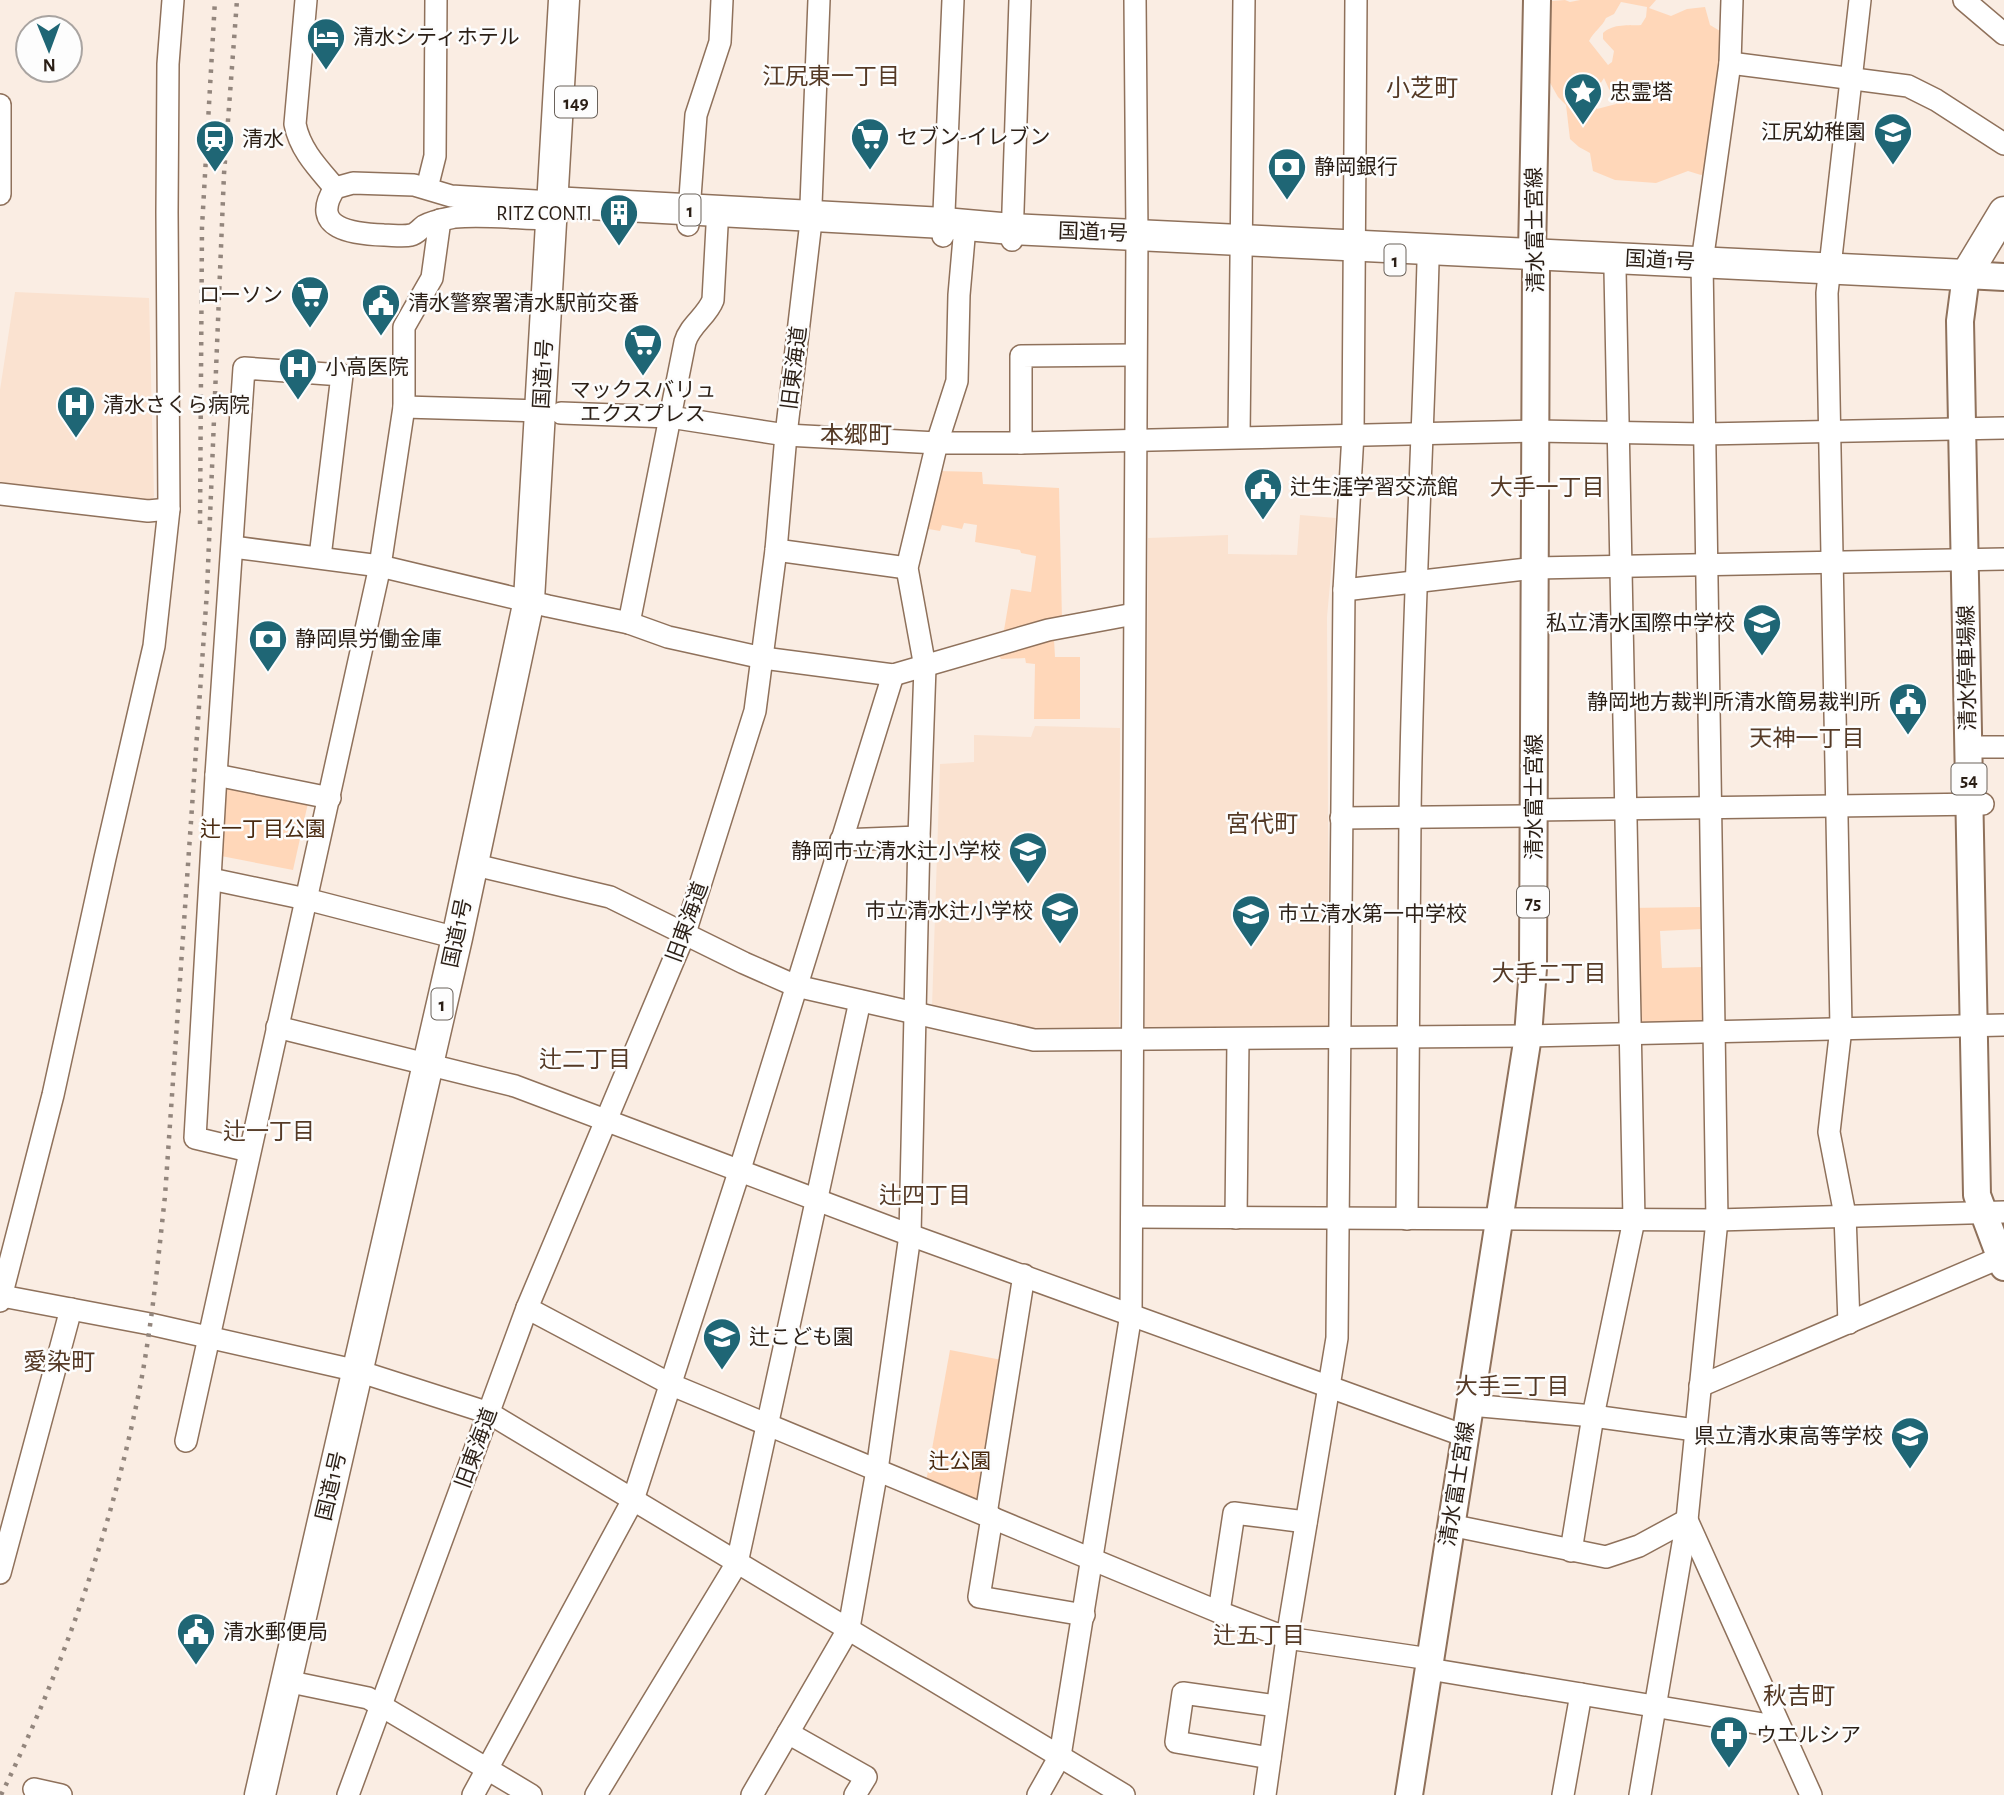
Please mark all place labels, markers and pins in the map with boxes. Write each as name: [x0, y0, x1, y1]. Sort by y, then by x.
hotel icon: 清水シティホテル: [305, 16, 347, 71]
place label: 清水シティホテル: [353, 26, 520, 48]
place icon: 忠霊塔: [1562, 71, 1604, 126]
place label: 忠霊塔: [1610, 81, 1673, 103]
school or university icon: 江尻幼稚園: [1872, 111, 1914, 166]
supermarket icon: セブン-イレブン: [849, 116, 891, 171]
station icon: 清水: [194, 118, 236, 173]
place label: 江尻幼稚園: [1761, 121, 1866, 143]
place label: セブン-イレブン: [897, 125, 1050, 148]
place label: 清水: [242, 128, 284, 150]
bank icon: 静岡銀行: [1266, 146, 1308, 201]
place label: 静岡銀行: [1314, 156, 1398, 178]
building icon: RITZ CONTI: [598, 192, 640, 247]
place label: RITZ CONTI: [496, 203, 592, 224]
supermarket icon: ローソン: [289, 274, 331, 329]
public building icon: 清水警察署清水駅前交番: [360, 282, 402, 337]
place label: ローソン: [199, 285, 283, 306]
place label: 清水警察署清水駅前交番: [408, 292, 639, 314]
supermarket icon: マックスバリュ エクスプレス: [622, 322, 664, 377]
hospital icon: 小高医院: [277, 346, 319, 401]
place label: 小高医院: [325, 356, 409, 378]
place label: マックスバリュ エクスプレス: [570, 379, 716, 425]
hospital icon: 清水さくら病院: [55, 384, 97, 439]
place label: 清水さくら病院: [103, 394, 250, 416]
public building icon: 辻生涯学習交流館: [1242, 466, 1284, 521]
place label: 辻生涯学習交流館: [1290, 476, 1458, 498]
school or university icon: 私立清水国際中学校: [1741, 602, 1783, 657]
place label: 私立清水国際中学校: [1546, 612, 1735, 634]
bank icon: 静岡県労働金庫: [247, 618, 289, 673]
place label: 静岡県労働金庫: [295, 628, 442, 650]
public building icon: 静岡地方裁判所清水簡易裁判所: [1887, 681, 1929, 736]
place label: 静岡地方裁判所清水簡易裁判所: [1587, 691, 1881, 713]
school or university icon: 静岡市立清水辻小学校: [1007, 830, 1049, 885]
place label: 静岡市立清水辻小学校: [791, 840, 1001, 862]
school or university icon: 市立清水辻小学校: [1039, 890, 1081, 945]
school or university icon: 市立清水第一中学校: [1230, 893, 1272, 948]
place label: 市立清水辻小学校: [865, 900, 1033, 922]
place label: 市立清水第一中学校: [1278, 903, 1467, 925]
school or university icon: 辻こども園: [701, 1316, 743, 1371]
place label: 辻こども園: [749, 1326, 854, 1348]
school or university icon: 県立清水東高等学校: [1889, 1415, 1931, 1470]
place label: 県立清水東高等学校: [1694, 1425, 1883, 1447]
public building icon: 清水郵便局: [175, 1611, 217, 1666]
place label: 清水郵便局: [223, 1621, 328, 1643]
pharmacy icon: ウエルシア: [1708, 1714, 1750, 1769]
place label: ウエルシア: [1756, 1725, 1861, 1746]

